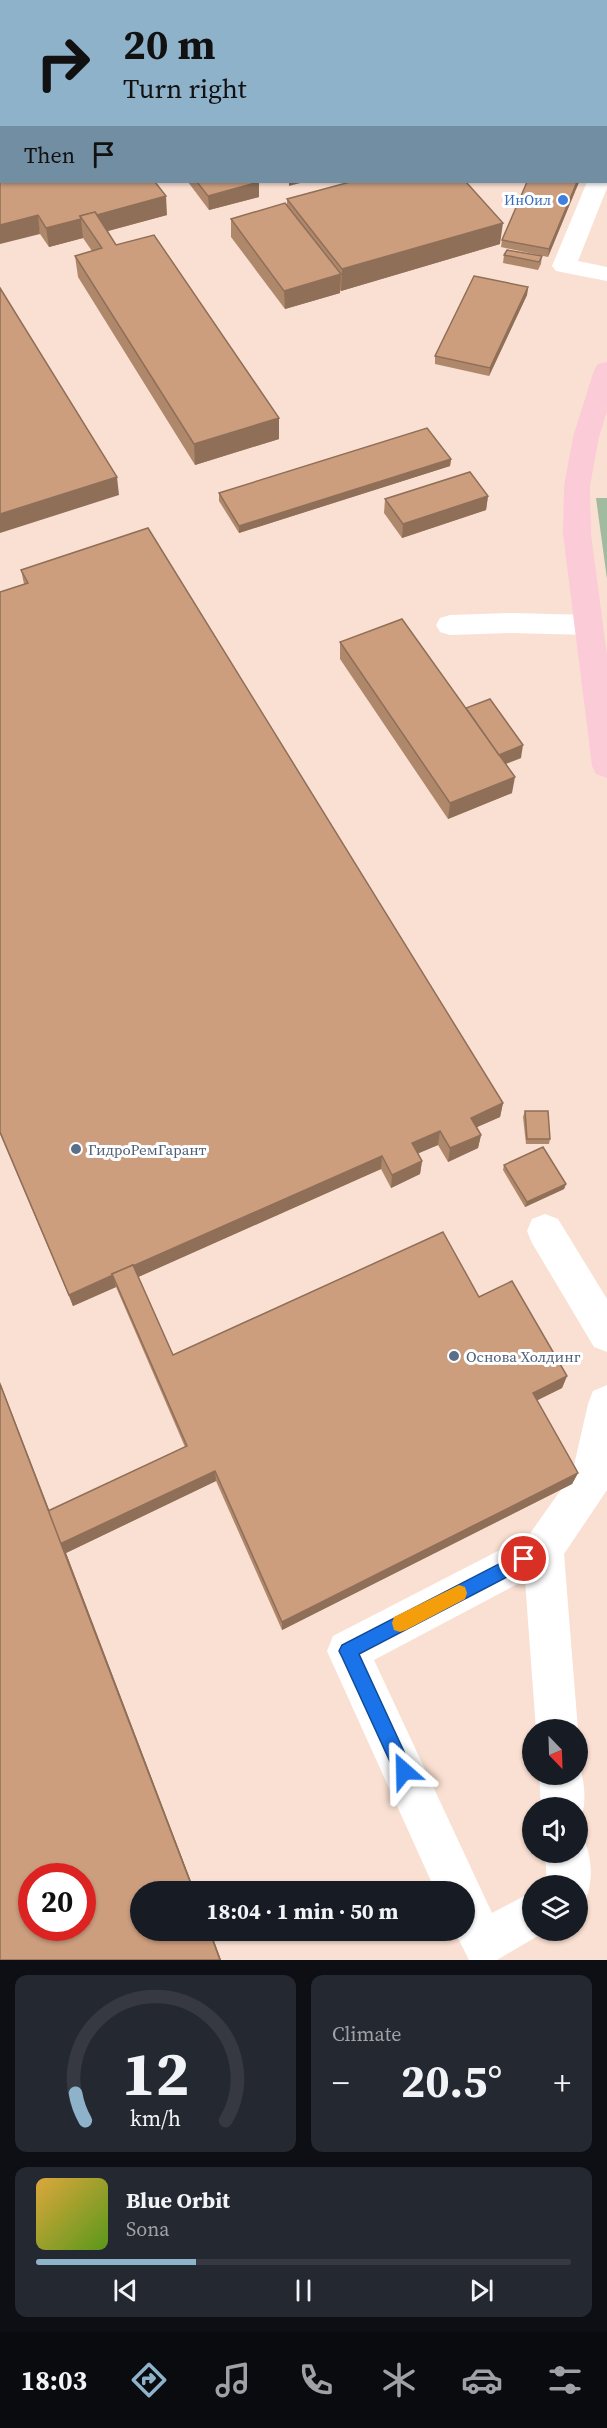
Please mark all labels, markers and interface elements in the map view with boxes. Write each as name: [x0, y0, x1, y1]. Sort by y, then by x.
text: 20 m: [123, 15, 216, 73]
icon: right: [24, 24, 102, 102]
text: Turn right: [123, 70, 247, 107]
icon: arrive: [87, 138, 120, 171]
text: Then: [24, 140, 75, 170]
place label: ИнОил: [504, 190, 551, 210]
marker: ИнОил: [556, 193, 570, 207]
place label: ГидроРемГарант: [88, 1139, 207, 1160]
marker: ГидроРемГарант: [69, 1142, 83, 1156]
place label: Основа Холдинг: [466, 1346, 581, 1367]
marker: Основа Холдинг: [447, 1349, 461, 1363]
pin: [498, 1533, 549, 1584]
icon: arrive: [507, 1542, 540, 1575]
north arrow: [522, 1719, 588, 1785]
map controls: [522, 1719, 588, 1941]
position arrow: [372, 1739, 436, 1803]
button: sound: [522, 1797, 588, 1863]
speed limit sign: 20: [18, 1863, 96, 1941]
button: layers: [522, 1875, 588, 1941]
text: 18:04 · 1 min · 50 m: [207, 1896, 398, 1926]
text: Climate: [332, 2020, 401, 2048]
text: 12: [122, 2030, 189, 2116]
text: 20.5°: [401, 2050, 502, 2112]
text: −: [332, 2060, 350, 2105]
text: +: [554, 2060, 571, 2105]
text: km/h: [130, 2104, 181, 2133]
text: Blue Orbit: [126, 2185, 230, 2215]
text: Sona: [126, 2215, 170, 2243]
icon: previous: [109, 2274, 142, 2307]
icon: pause: [287, 2274, 320, 2307]
icon: next: [465, 2274, 498, 2307]
icon: directions: [128, 2359, 170, 2401]
icon: music: [212, 2359, 254, 2401]
icon: phone: [295, 2359, 337, 2401]
icon: climate: [378, 2359, 420, 2401]
icon: car: [461, 2359, 503, 2401]
icon: filters: [544, 2359, 586, 2401]
text: 18:03: [21, 2362, 87, 2399]

